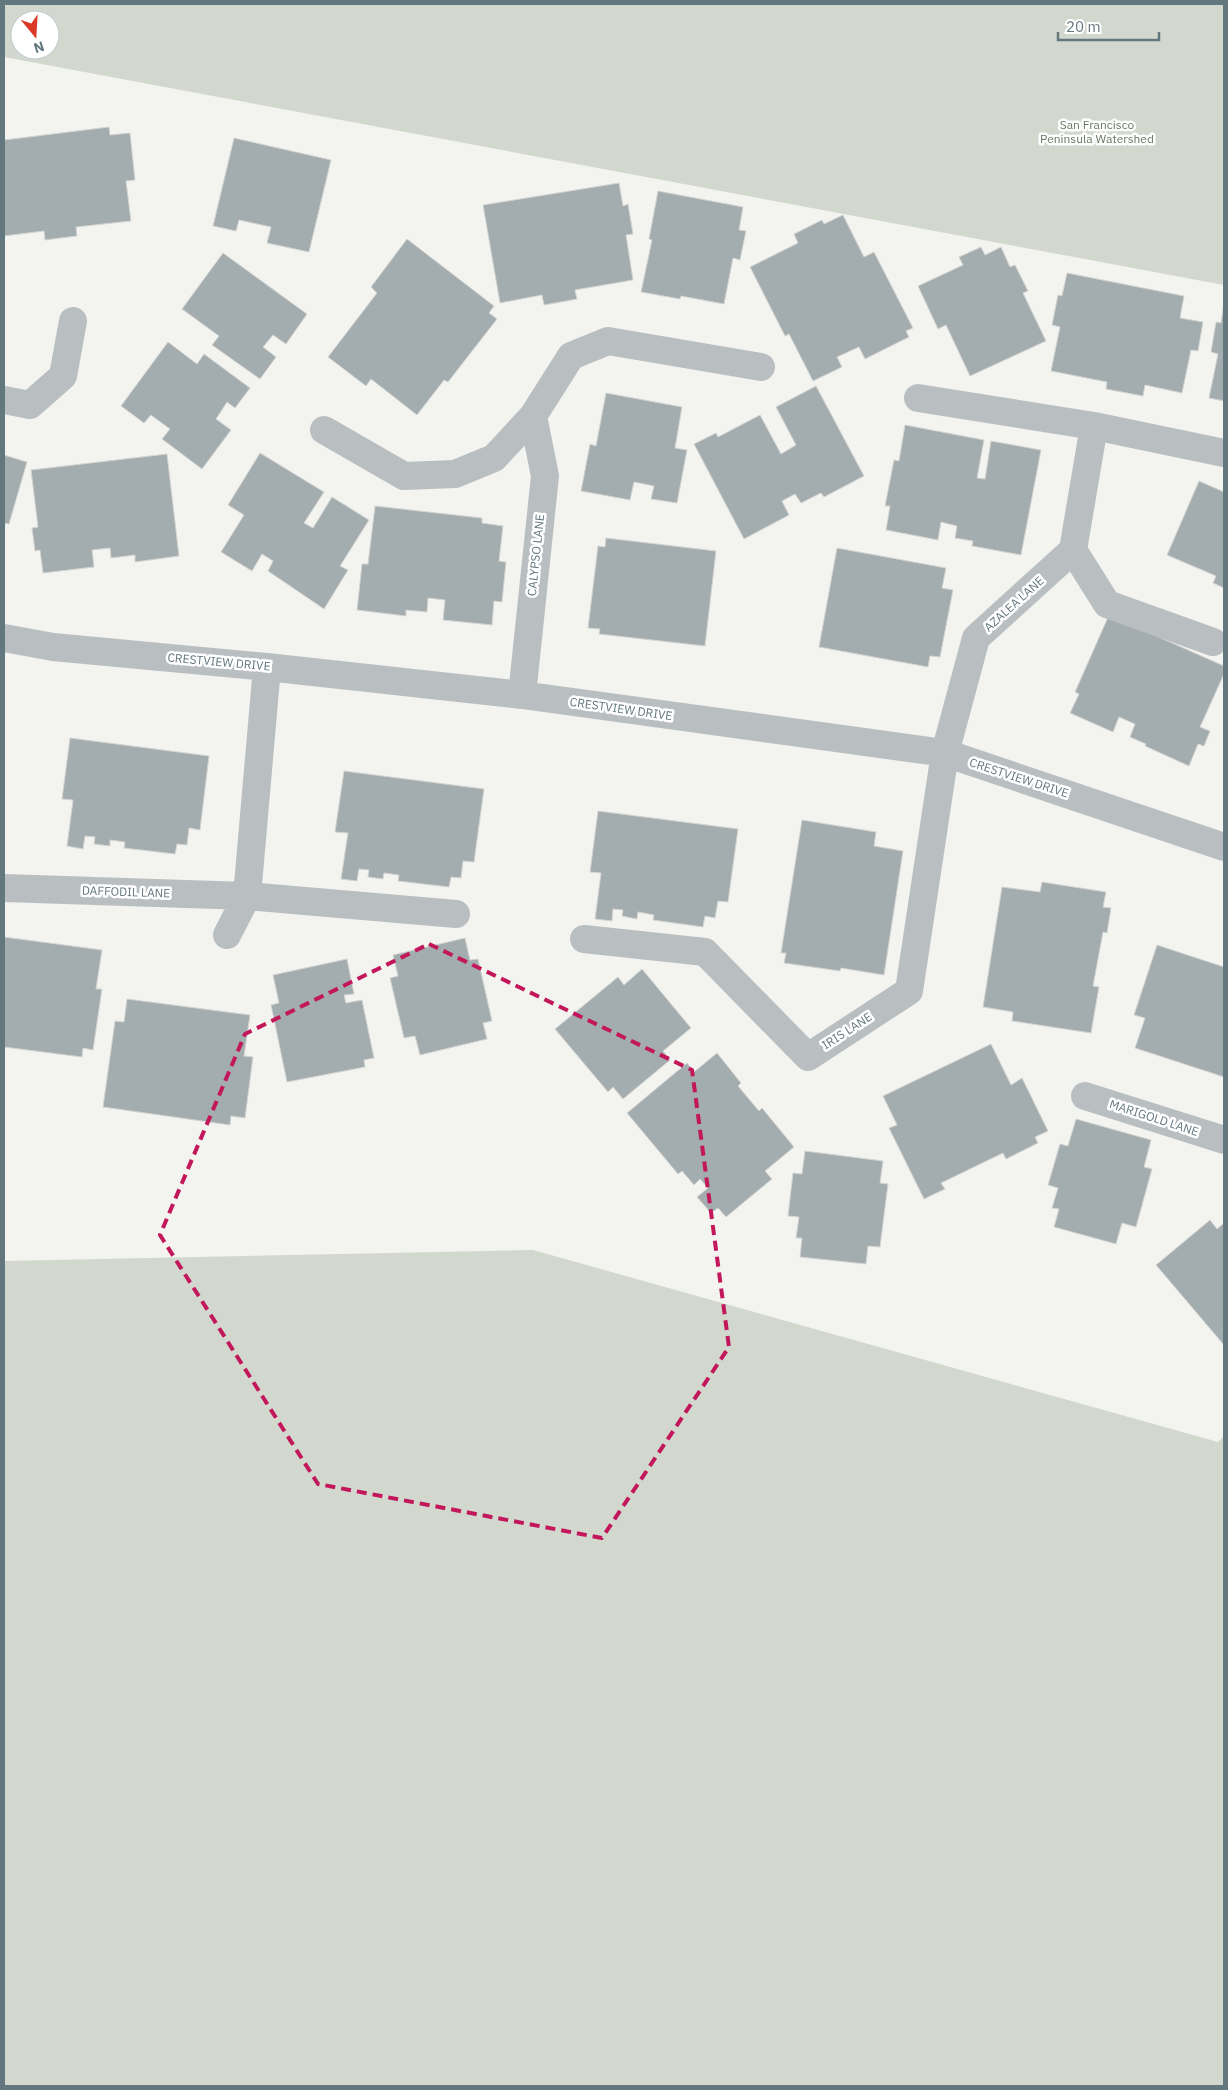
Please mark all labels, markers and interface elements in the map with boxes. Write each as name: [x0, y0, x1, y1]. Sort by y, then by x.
north arrow: [10, 10, 60, 60]
scale bar: [1058, 10, 1159, 42]
text: 20 m: [1066, 17, 1101, 36]
text: N: [31, 37, 47, 57]
park label: San Francisco Peninsula Watershed: [1040, 117, 1154, 146]
street label: CALYPSO LANE: [524, 513, 547, 597]
street label: AZALEA LANE: [981, 573, 1047, 634]
street label: CRESTVIEW DRIVE: [167, 650, 271, 673]
street label: CRESTVIEW DRIVE: [569, 694, 673, 723]
street label: CRESTVIEW DRIVE: [968, 754, 1071, 801]
street label: DAFFODIL LANE: [82, 882, 170, 901]
street label: IRIS LANE: [819, 1009, 875, 1052]
street label: MARIGOLD LANE: [1108, 1096, 1201, 1139]

